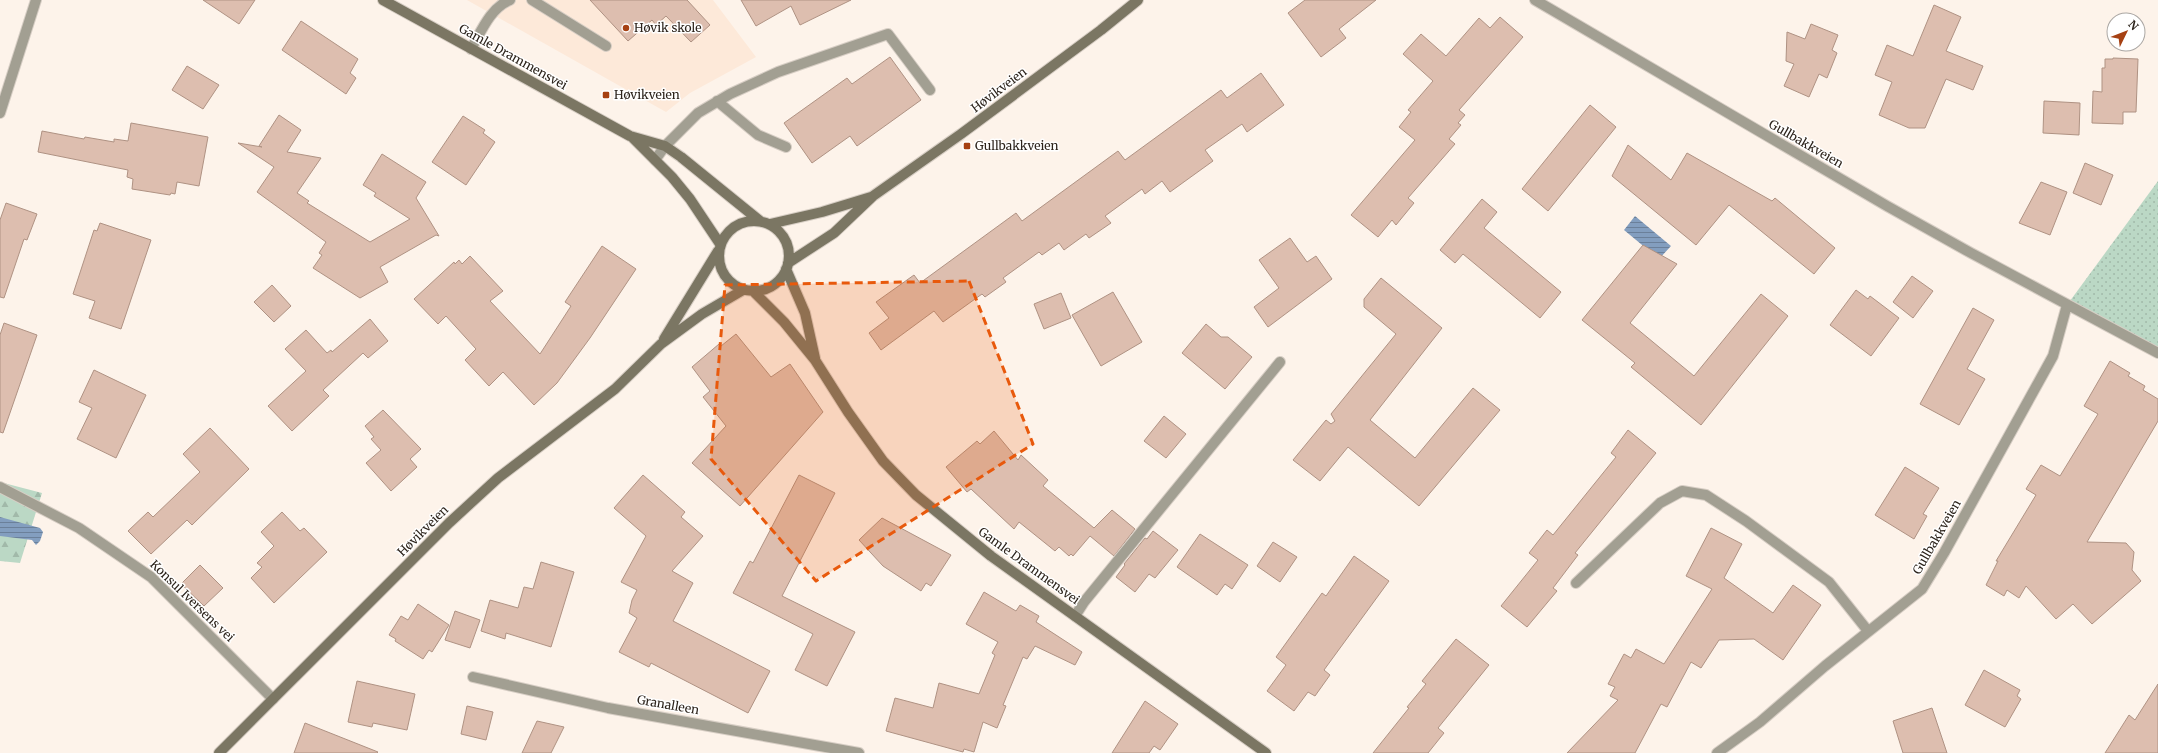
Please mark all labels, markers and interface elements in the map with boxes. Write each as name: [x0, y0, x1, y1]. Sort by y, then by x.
north arrow: [2106, 12, 2146, 52]
text: N: [2125, 17, 2142, 33]
place label: Høvik skole: [634, 20, 701, 35]
street label: Gamle Drammensvei: [457, 21, 570, 93]
marker: Høvik skole: [621, 23, 631, 33]
street label: Høvikveien: [968, 64, 1029, 115]
place label: Høvikveien: [614, 87, 680, 102]
marker: Høvikveien: [601, 90, 611, 100]
street label: Gullbakkveien: [1766, 116, 1846, 171]
place label: Gullbakkveien: [975, 138, 1058, 153]
marker: Gullbakkveien: [962, 141, 972, 151]
street label: Gullbakkveien: [1909, 497, 1964, 577]
street label: Høvikveien: [394, 502, 451, 559]
street label: Gamle Drammensvei: [976, 524, 1083, 607]
street label: Konsul Iversens vei: [147, 557, 238, 645]
street label: Granalleen: [636, 692, 700, 717]

